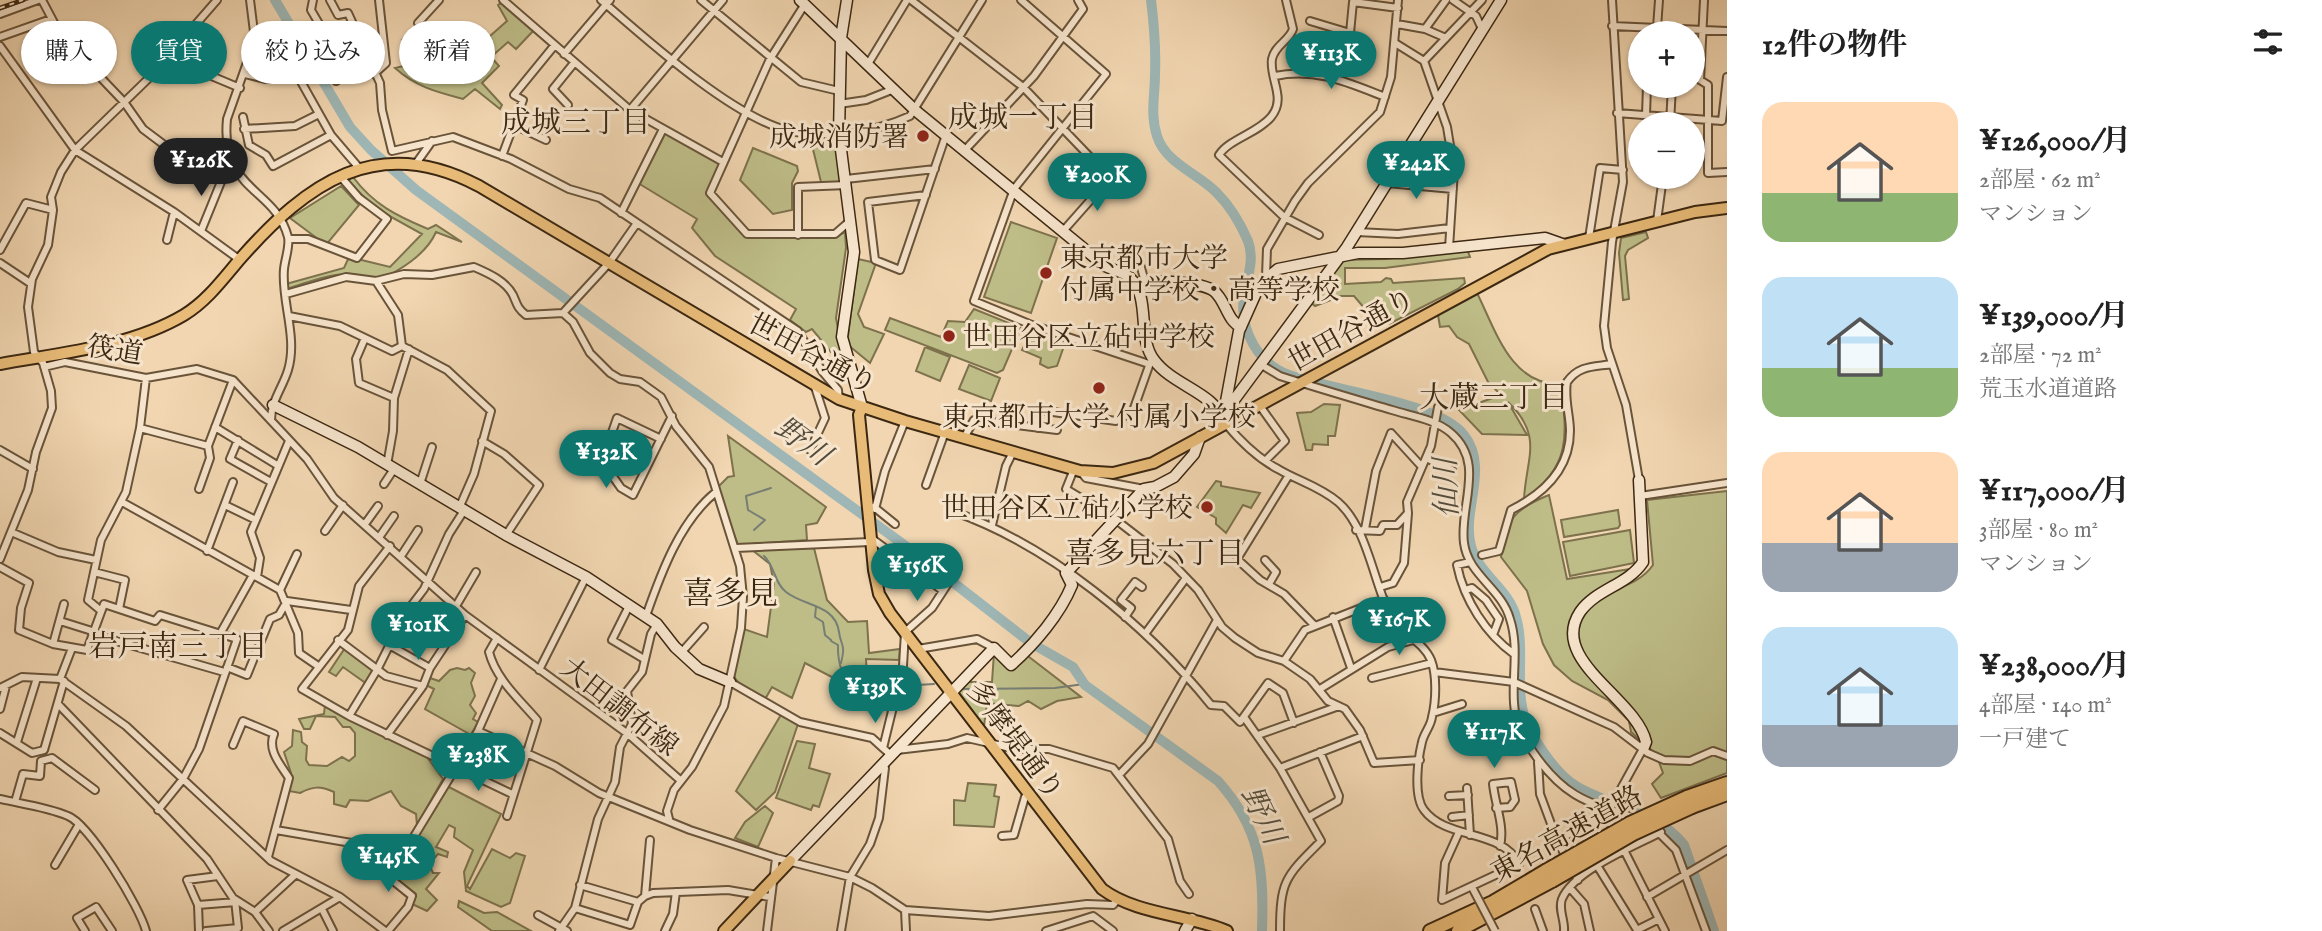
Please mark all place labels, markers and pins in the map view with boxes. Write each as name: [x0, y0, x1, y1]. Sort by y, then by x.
pin: ¥113K: [1282, 32, 1380, 91]
place label: 成城消防署: [769, 121, 909, 156]
marker: 成城消防署: [915, 128, 931, 144]
pin: ¥126K: [152, 138, 250, 198]
pin: ¥242K: [1367, 142, 1465, 201]
pin: ¥200K: [1048, 154, 1146, 213]
place label: 東京都市大学 付属中学校・高等学校: [1060, 242, 1340, 309]
marker: 東京都市大学 付属中学校・高等学校: [1038, 265, 1054, 281]
place label: 世田谷区立砧中学校: [963, 321, 1215, 356]
marker: 世田谷区立砧中学校: [941, 328, 957, 344]
marker: 東京都市大学 付属小学校: [1091, 380, 1107, 396]
place label: 東京都市大学 付属小学校: [942, 401, 1256, 436]
pin: ¥132K: [557, 430, 655, 490]
place label: 世田谷区立砧小学校: [941, 492, 1193, 527]
marker: 世田谷区立砧小学校: [1199, 499, 1215, 515]
pin: ¥156K: [868, 544, 966, 603]
pin: ¥167K: [1350, 598, 1448, 657]
pin: ¥101K: [369, 602, 467, 662]
pin: ¥139K: [826, 666, 924, 725]
pin: ¥117K: [1445, 710, 1543, 770]
pin: ¥238K: [429, 734, 527, 793]
pin: ¥145K: [339, 834, 437, 894]

